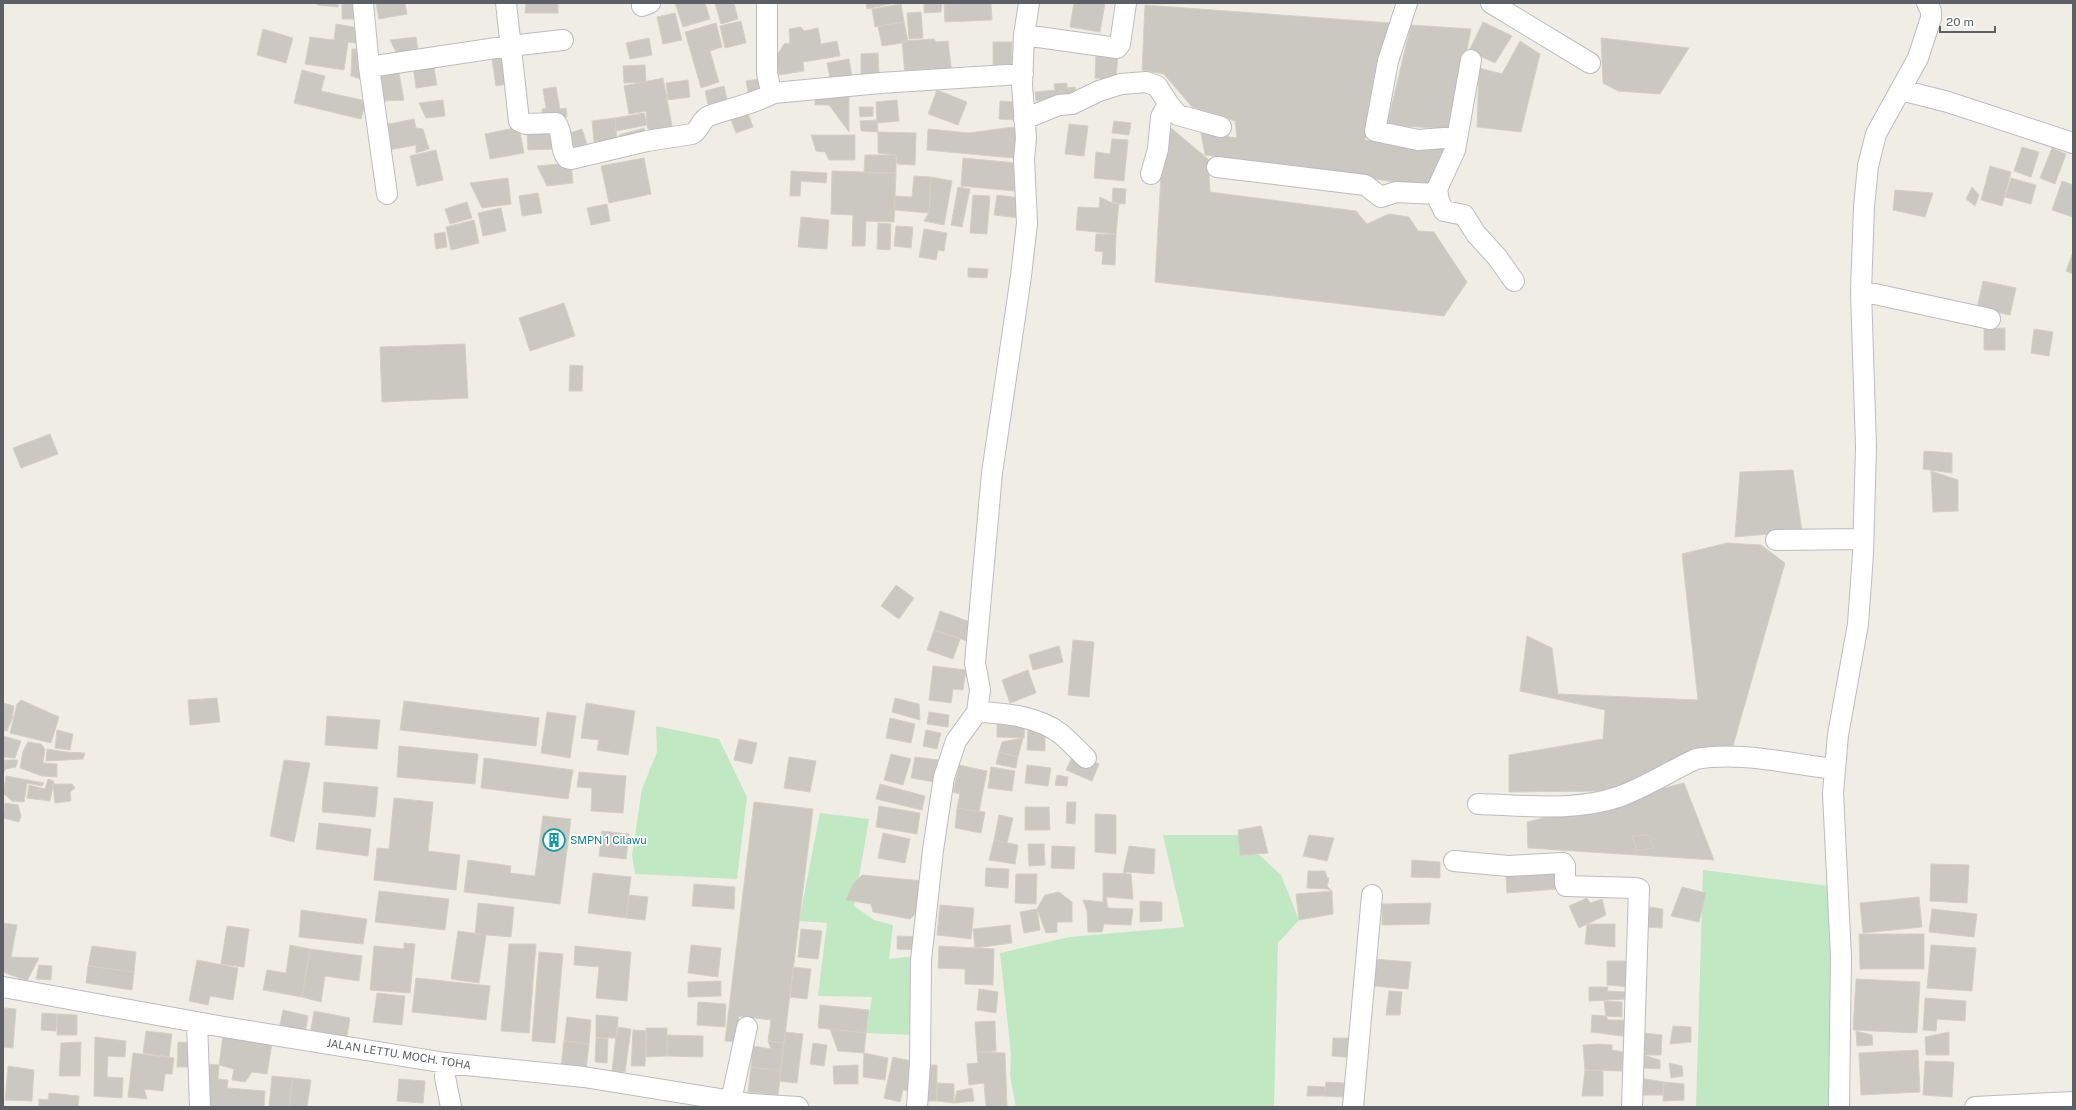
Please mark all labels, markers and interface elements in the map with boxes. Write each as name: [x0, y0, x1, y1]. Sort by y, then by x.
scale bar: [1940, 8, 1995, 34]
text: 20 m: [1946, 15, 1974, 29]
building icon: SMPN 1 Cilawu: [541, 827, 567, 853]
place label: SMPN 1 Cilawu: [570, 834, 647, 846]
street label: JALAN LETTU. MOCH. TOHA: [326, 1037, 472, 1071]

